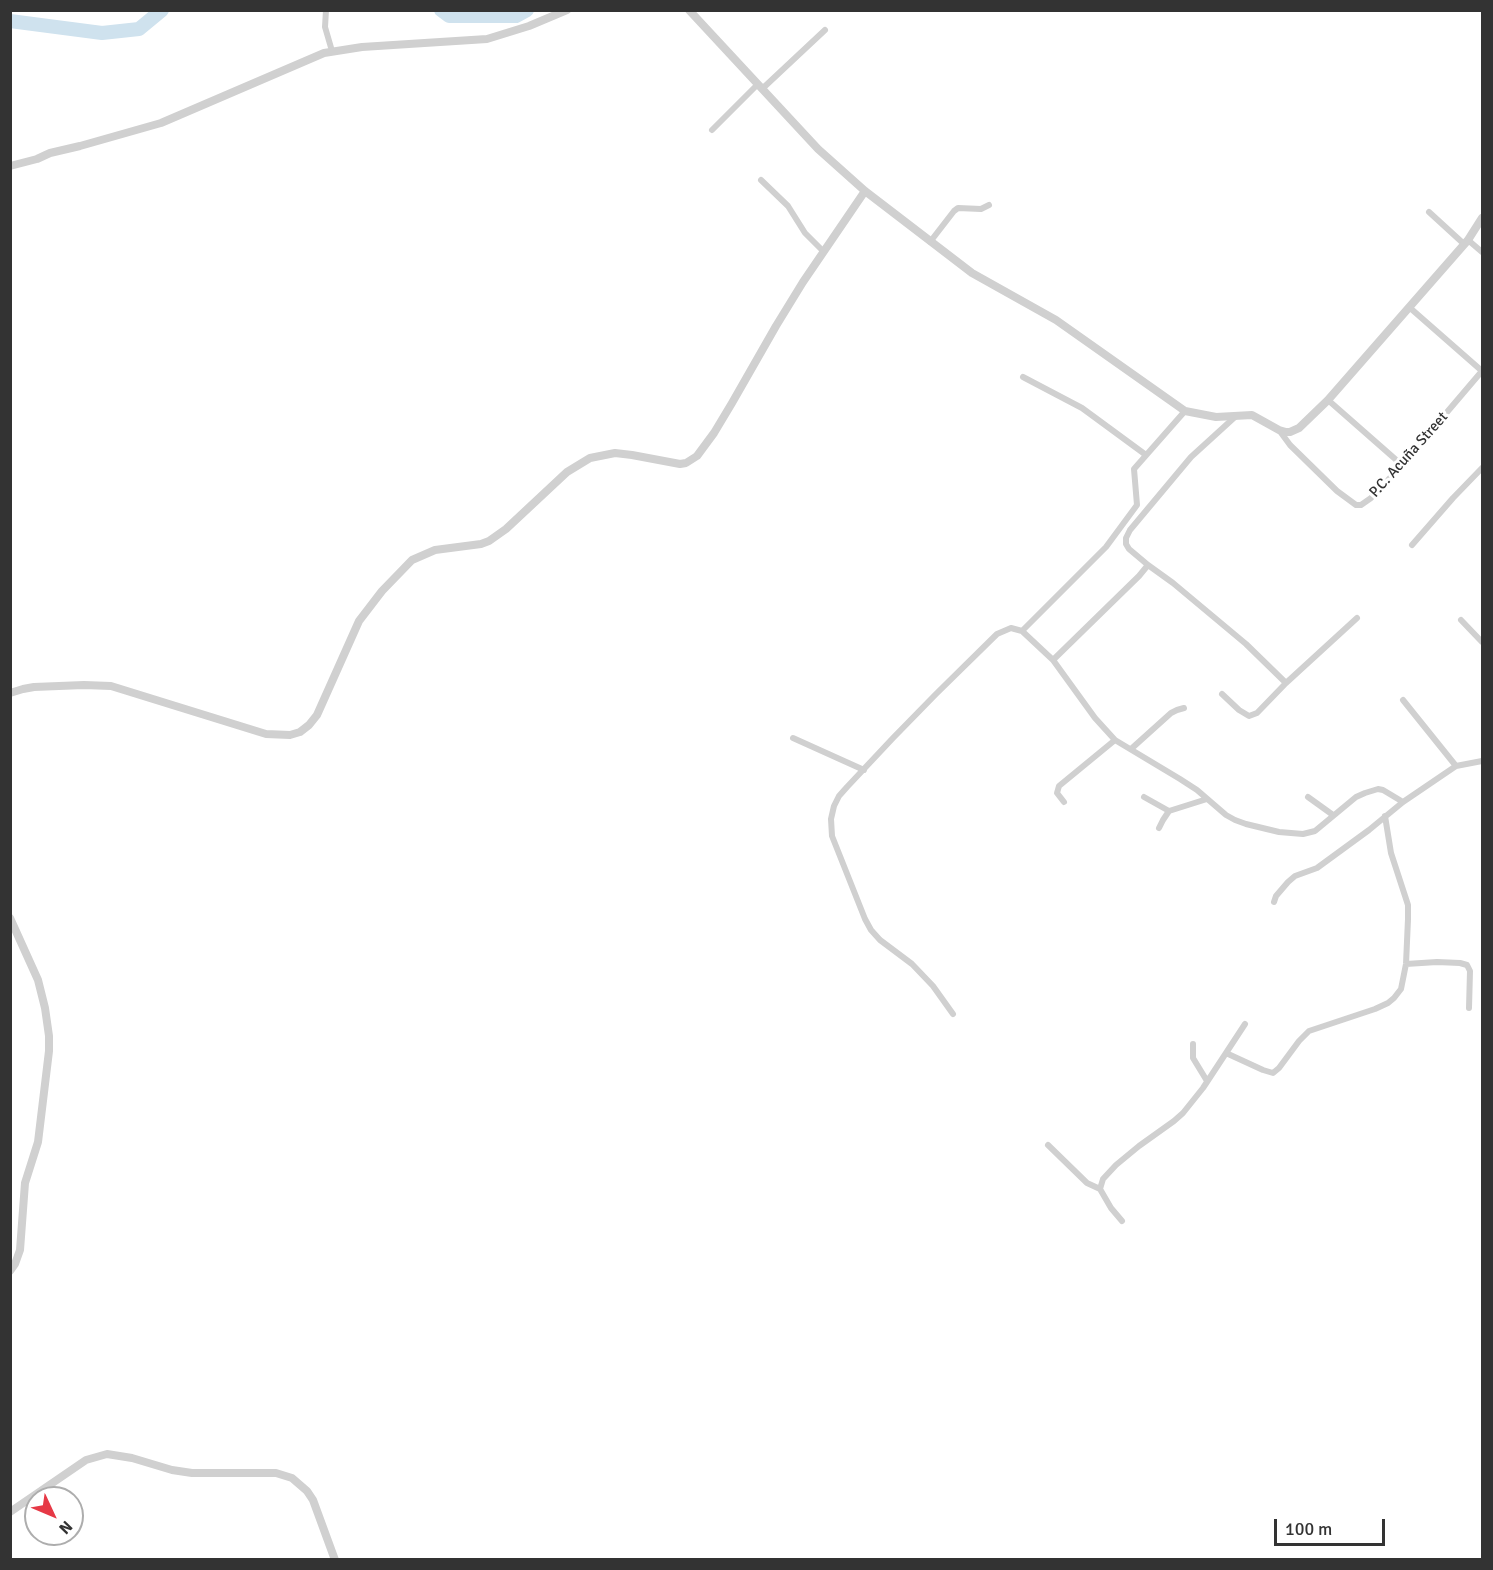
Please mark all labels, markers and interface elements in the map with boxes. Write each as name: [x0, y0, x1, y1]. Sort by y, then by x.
street label: P.C. Acuña Street: [1366, 409, 1452, 501]
north arrow: [24, 1486, 84, 1546]
scale bar: [1277, 1507, 1388, 1545]
text: N: [54, 1516, 77, 1538]
text: 100 m: [1285, 1518, 1332, 1540]

